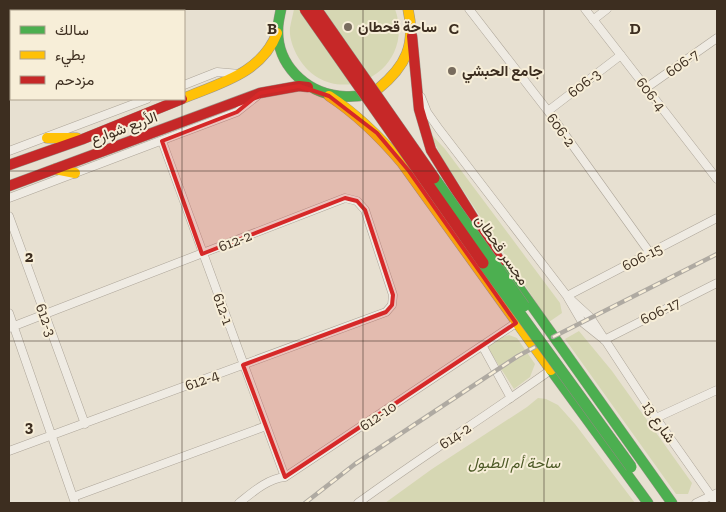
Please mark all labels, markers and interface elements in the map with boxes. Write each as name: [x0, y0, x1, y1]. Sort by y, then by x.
legend: [10, 10, 185, 100]
place label: ساحة قحطان: [358, 18, 437, 36]
text: B: [267, 19, 277, 38]
text: C: [449, 19, 459, 38]
text: D: [629, 19, 641, 38]
text: سالك: [55, 21, 89, 39]
marker: ساحة قحطان: [342, 21, 354, 33]
street label: 606-7: [662, 45, 702, 81]
text: بطيء: [55, 46, 85, 68]
place label: جامع الحبشي: [462, 62, 543, 84]
marker: جامع الحبشي: [446, 65, 458, 77]
street label: 606-3: [564, 65, 604, 101]
text: مزدحم: [55, 71, 94, 90]
street label: 606-4: [632, 74, 670, 114]
street label: الأربع شوارع: [88, 108, 161, 150]
street label: 606-2: [543, 110, 579, 151]
street label: مجسر قحطان: [471, 212, 533, 288]
street label: 612-2: [216, 226, 254, 256]
street label: 606-15: [619, 239, 666, 275]
text: 2: [25, 247, 34, 266]
street label: 612-1: [209, 291, 237, 327]
street label: 606-17: [637, 294, 683, 328]
street label: 612-3: [32, 301, 60, 339]
street label: 612-4: [183, 366, 221, 394]
street label: 612-10: [356, 397, 400, 435]
street label: شارع 13: [637, 398, 680, 448]
text: 3: [25, 417, 34, 436]
street label: 614-2: [436, 419, 475, 453]
park label: ساحة أم الطبول: [468, 454, 561, 473]

